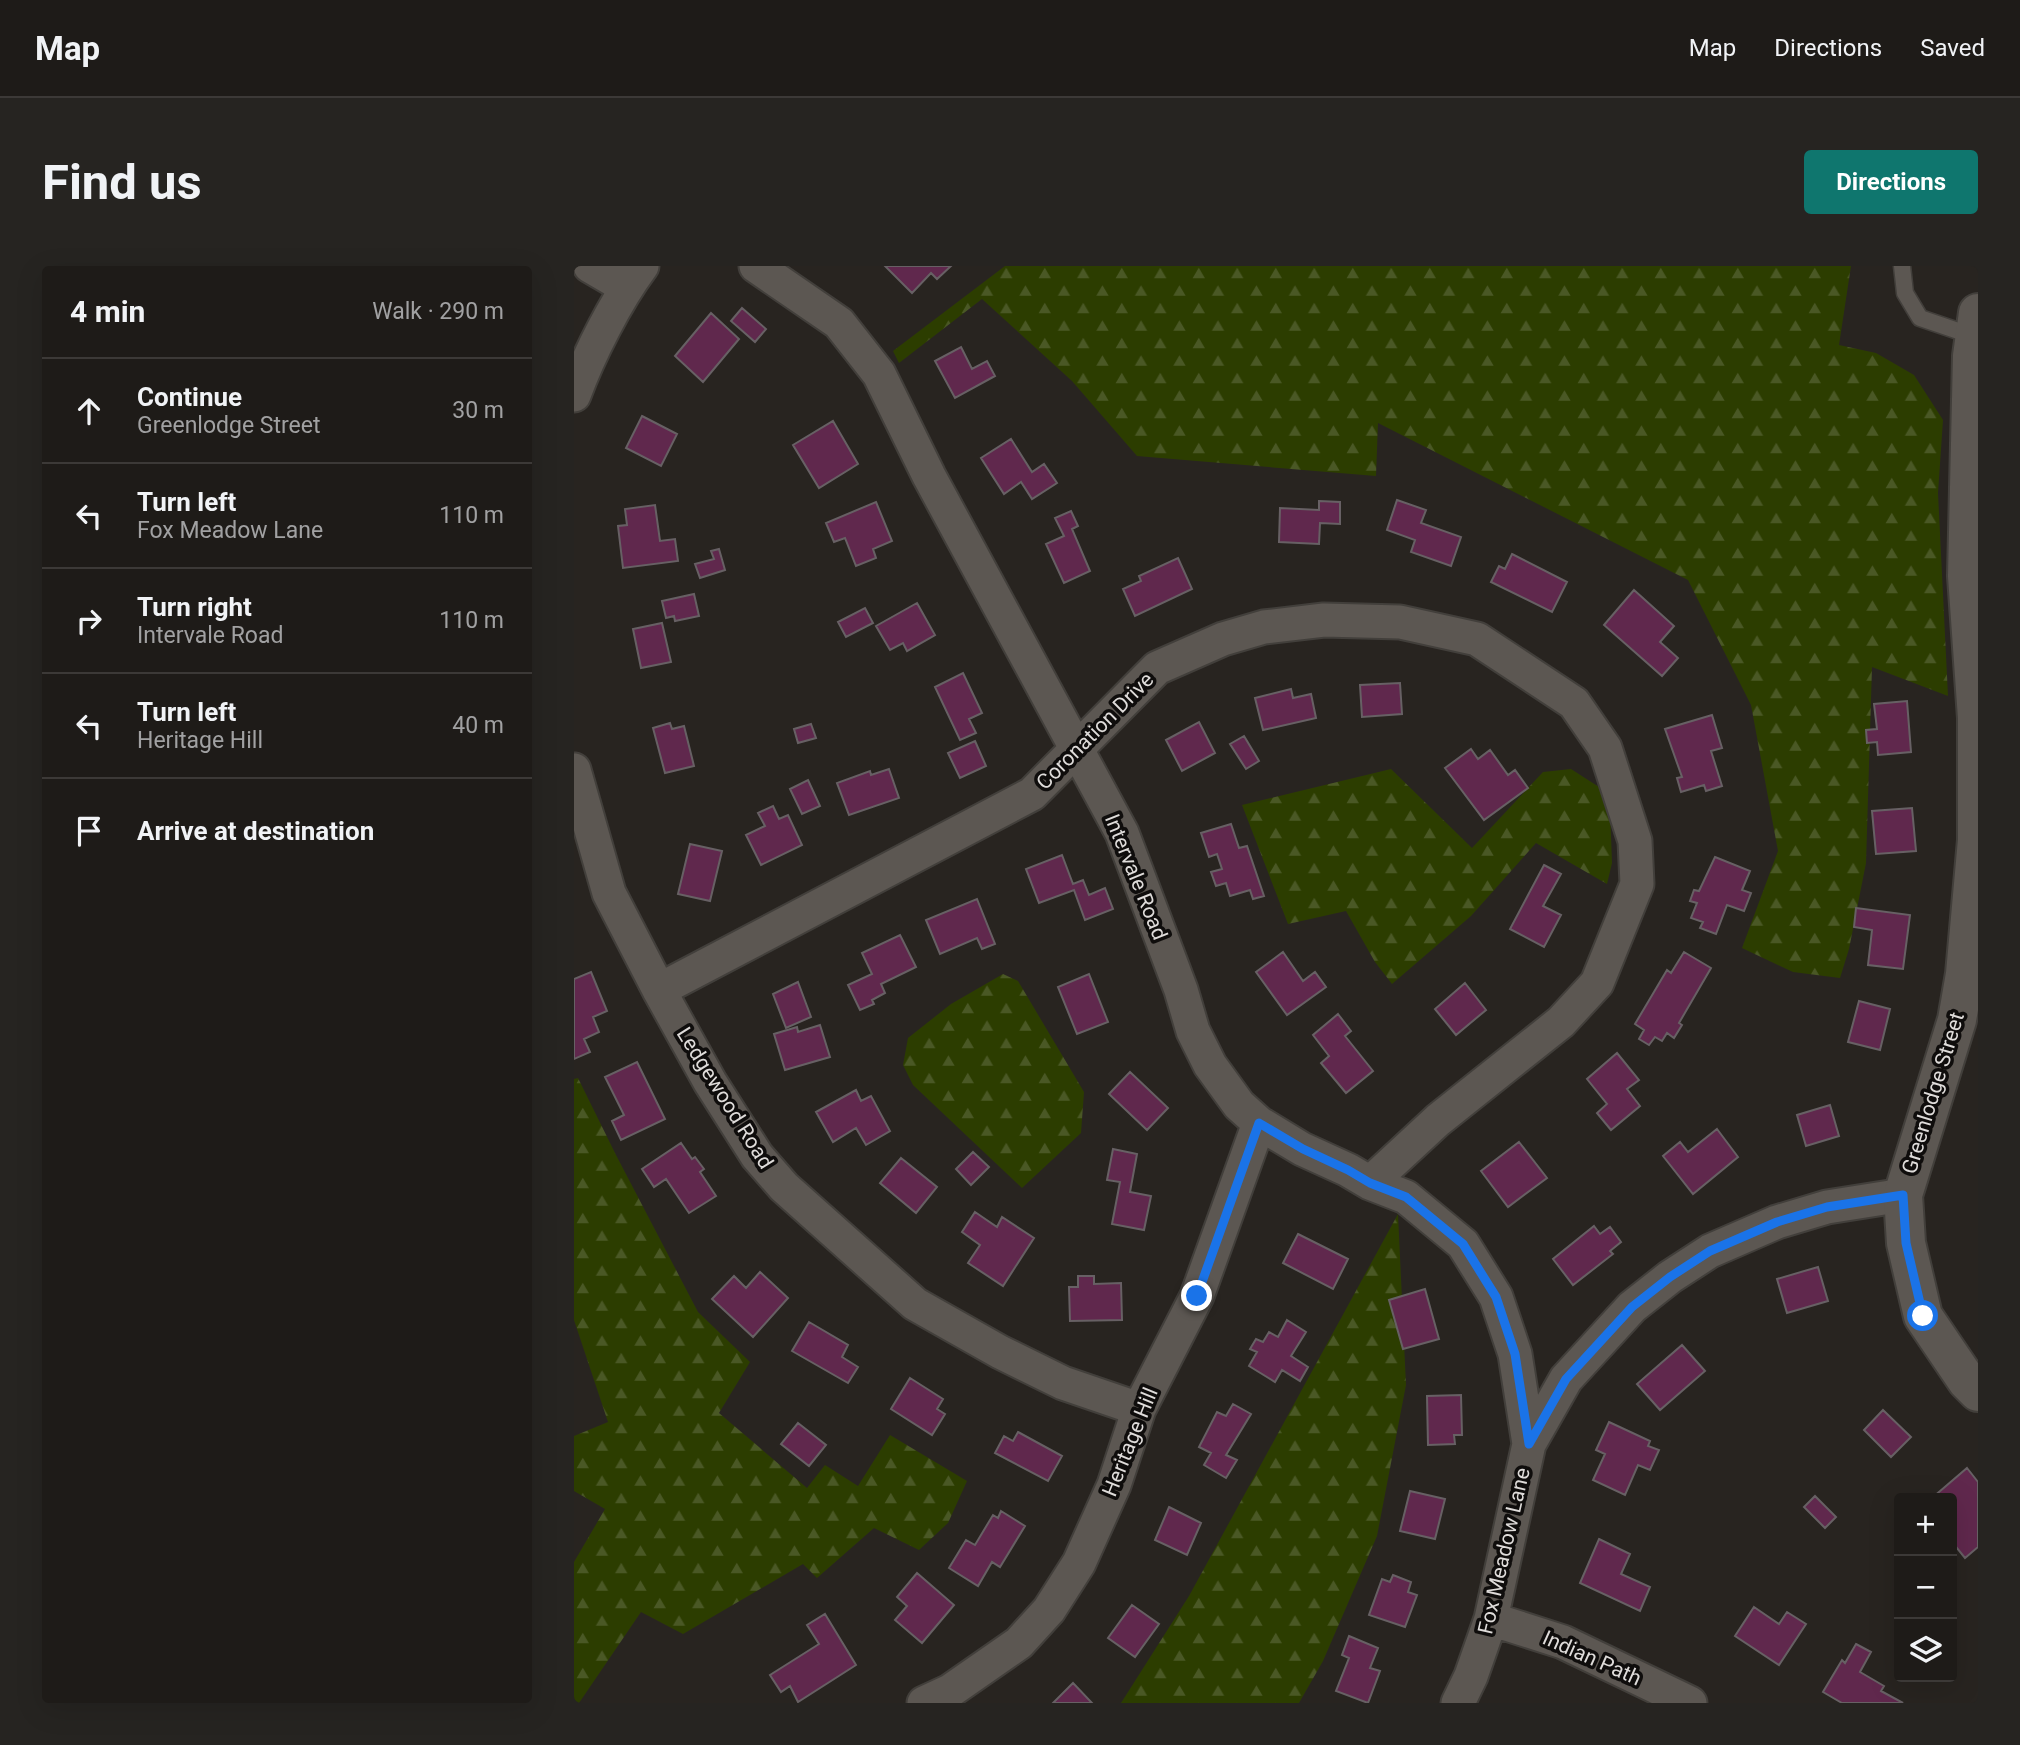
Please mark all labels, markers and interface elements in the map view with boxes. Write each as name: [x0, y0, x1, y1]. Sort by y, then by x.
text: Map: [35, 29, 100, 68]
text: Map: [1689, 34, 1736, 62]
text: Directions: [1774, 34, 1882, 62]
text: Saved: [1920, 34, 1985, 62]
button: Directions: [1804, 150, 1978, 214]
text: Find us: [42, 154, 202, 211]
text: 4 min: [70, 294, 145, 329]
text: Walk · 290 m: [372, 298, 504, 325]
text: Continue: [137, 382, 242, 412]
icon: ahead: [70, 392, 108, 430]
text: 30 m: [452, 397, 504, 424]
text: Greenlodge Street: [137, 412, 321, 439]
text: Turn left: [137, 487, 236, 517]
icon: left: [70, 497, 108, 535]
text: 110 m: [439, 502, 504, 529]
text: Fox Meadow Lane: [137, 517, 323, 544]
text: Turn right: [137, 592, 252, 622]
icon: right: [70, 602, 108, 640]
text: 110 m: [439, 607, 504, 634]
text: Intervale Road: [137, 622, 283, 649]
street label: Coronation Drive: [1032, 668, 1158, 794]
text: Turn left: [137, 697, 236, 727]
icon: left: [70, 707, 108, 745]
text: 40 m: [452, 712, 504, 739]
text: Heritage Hill: [137, 727, 263, 754]
street label: Intervale Road: [1100, 811, 1172, 943]
icon: arrive: [70, 812, 108, 850]
text: Arrive at destination: [137, 816, 374, 846]
street label: Greenlodge Street: [1897, 1009, 1969, 1177]
street label: Ledgewood Road: [672, 1023, 778, 1173]
route end: [1181, 1280, 1212, 1311]
route start: [1907, 1300, 1938, 1331]
street label: Heritage Hill: [1097, 1384, 1163, 1500]
street label: Fox Meadow Lane: [1473, 1466, 1535, 1636]
map controls: [1894, 1493, 1957, 1682]
button: +: [1894, 1493, 1957, 1556]
button: −: [1894, 1556, 1957, 1619]
button: layers: [1894, 1619, 1957, 1682]
street label: Indian Path: [1539, 1626, 1645, 1690]

